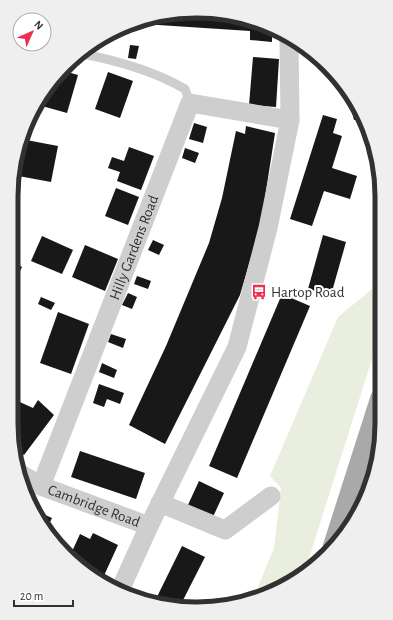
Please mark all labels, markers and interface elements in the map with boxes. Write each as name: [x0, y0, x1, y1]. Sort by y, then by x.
north arrow: [12, 12, 52, 52]
text: N: [32, 19, 45, 32]
street label: Hilly Gardens Road: [107, 193, 161, 302]
bus stop icon: Hartop Road: [250, 283, 268, 301]
place label: Hartop Road: [271, 285, 345, 300]
street label: Cambridge Road: [46, 482, 142, 530]
scale bar: [14, 582, 73, 608]
text: 20 m: [20, 590, 43, 602]

